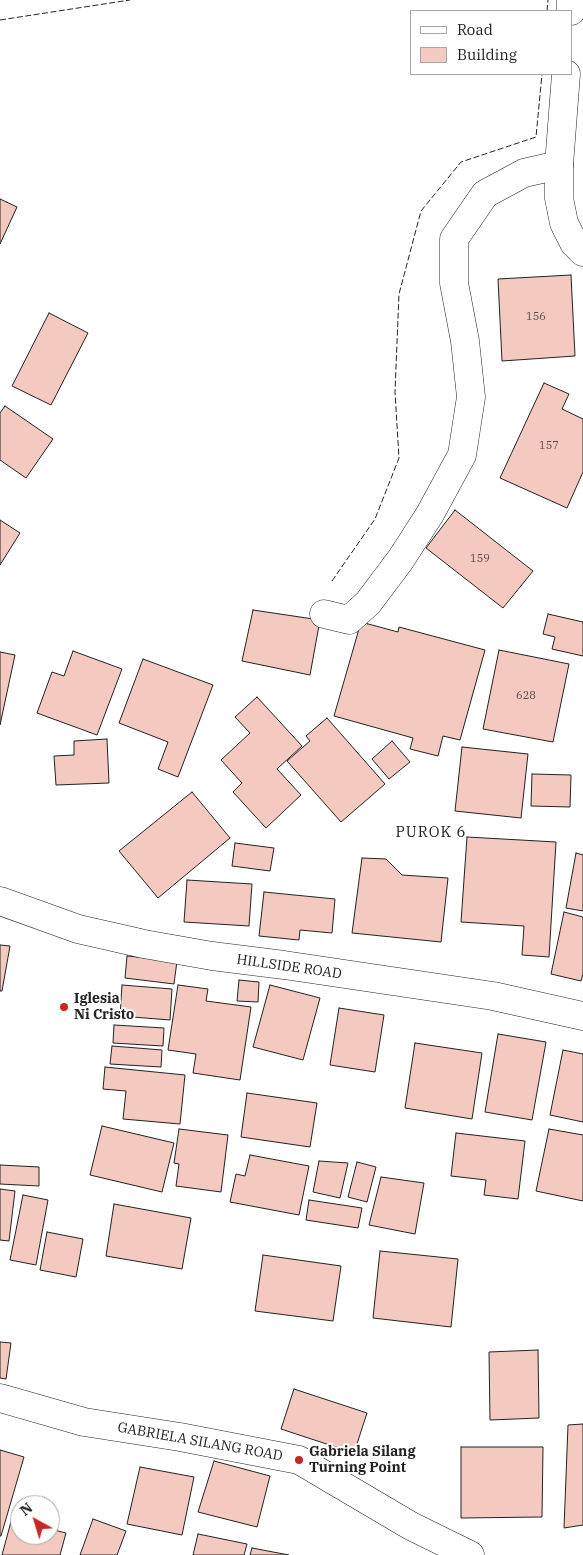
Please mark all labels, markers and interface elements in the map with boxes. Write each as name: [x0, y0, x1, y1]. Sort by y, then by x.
legend: [410, 10, 573, 75]
text: Road: [457, 20, 493, 39]
text: Building: [457, 45, 517, 64]
house number: 156: [526, 310, 546, 324]
house number: 157: [539, 439, 559, 453]
house number: 159: [470, 552, 490, 566]
house number: 628: [516, 689, 536, 703]
district label: PUROK 6: [395, 824, 467, 842]
street label: HILLSIDE ROAD: [235, 951, 343, 983]
place label: Iglesia Ni Cristo: [74, 991, 134, 1024]
marker: Iglesia Ni Cristo: [58, 1001, 70, 1013]
street label: GABRIELA SILANG ROAD: [116, 1419, 284, 1465]
place label: Gabriela Silang Turning Point: [309, 1444, 416, 1476]
marker: Gabriela Silang Turning Point: [293, 1454, 305, 1466]
north arrow: [10, 1495, 60, 1545]
text: N: [16, 1499, 36, 1520]

